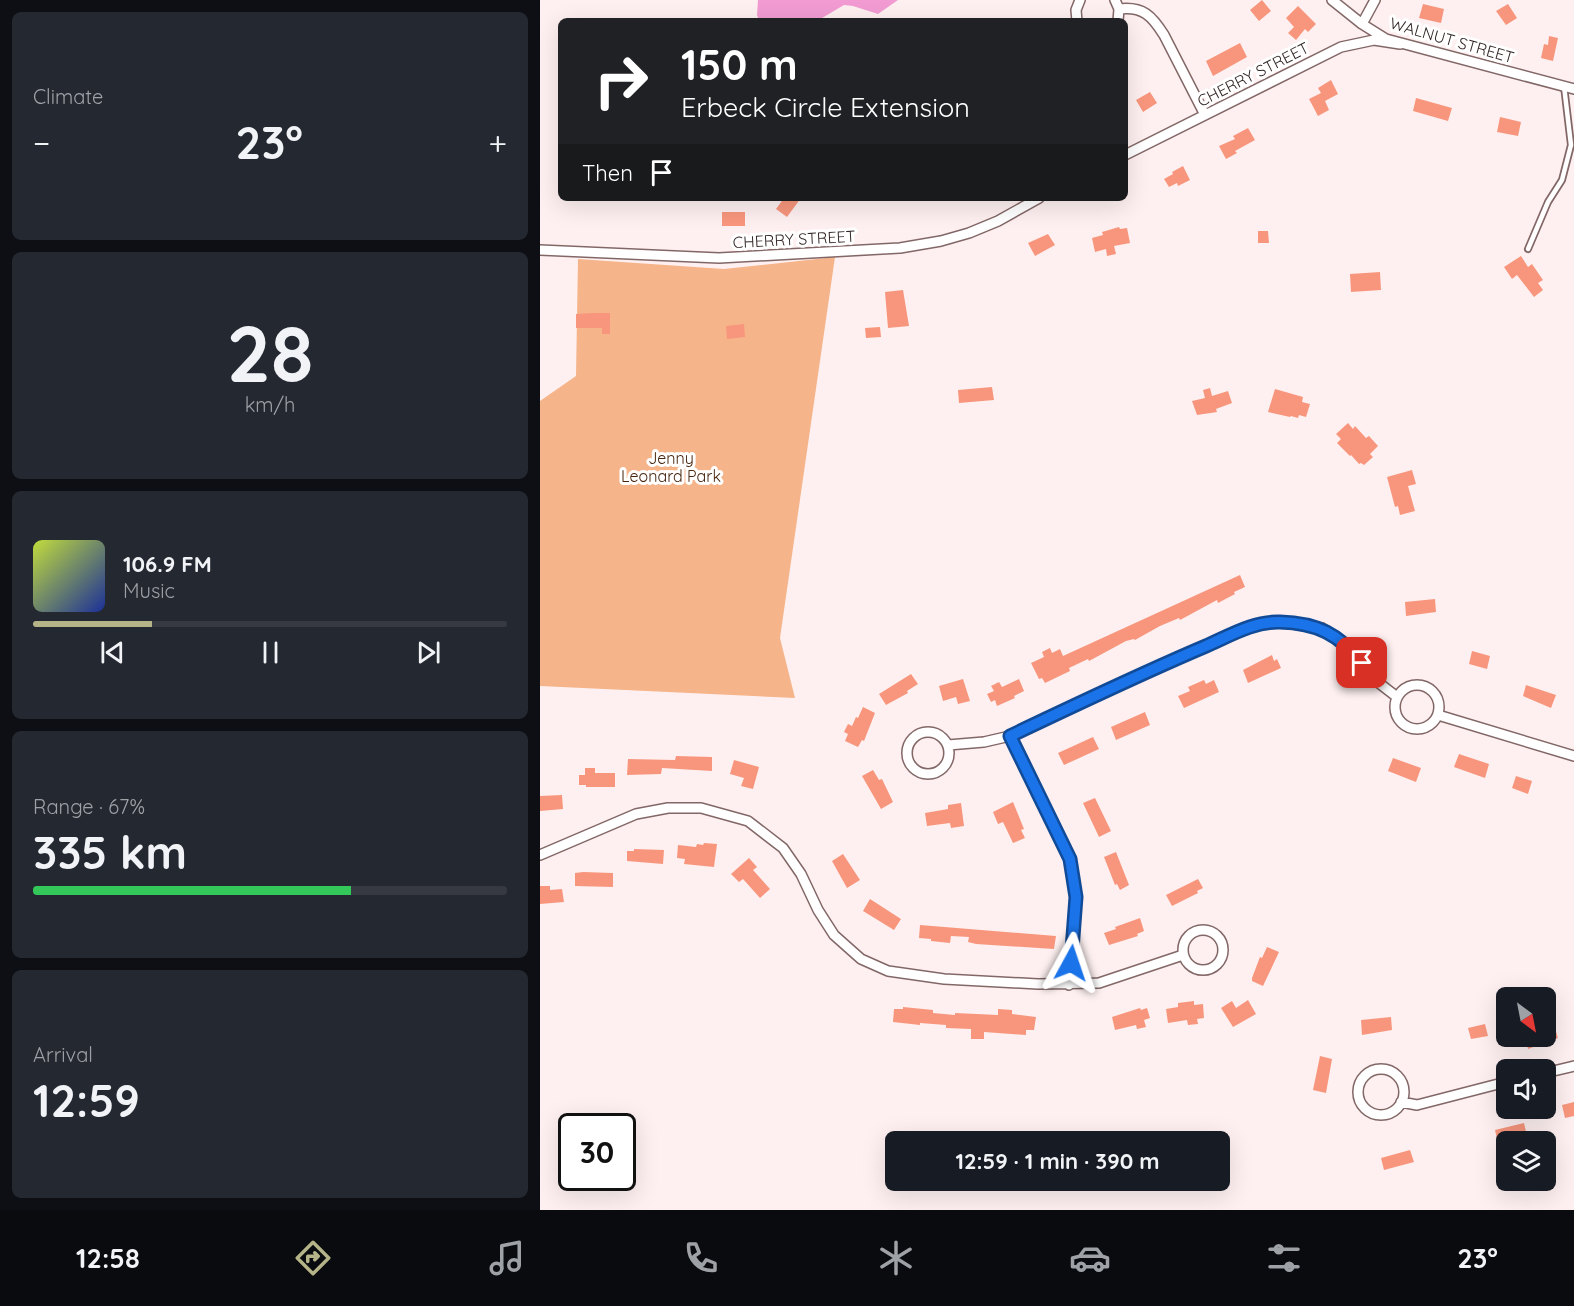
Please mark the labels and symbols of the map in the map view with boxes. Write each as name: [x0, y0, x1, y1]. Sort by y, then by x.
street label: WALNUT STREET: [1388, 13, 1517, 67]
street label: CHERRY STREET: [1194, 37, 1312, 111]
street label: CHERRY STREET: [732, 226, 856, 252]
park label: Jenny Leonard Park: [621, 448, 721, 486]
pin: [1336, 637, 1387, 688]
position arrow: [1039, 931, 1103, 995]
north arrow: [1496, 987, 1556, 1047]
speed limit sign: 30: [558, 1113, 636, 1191]

